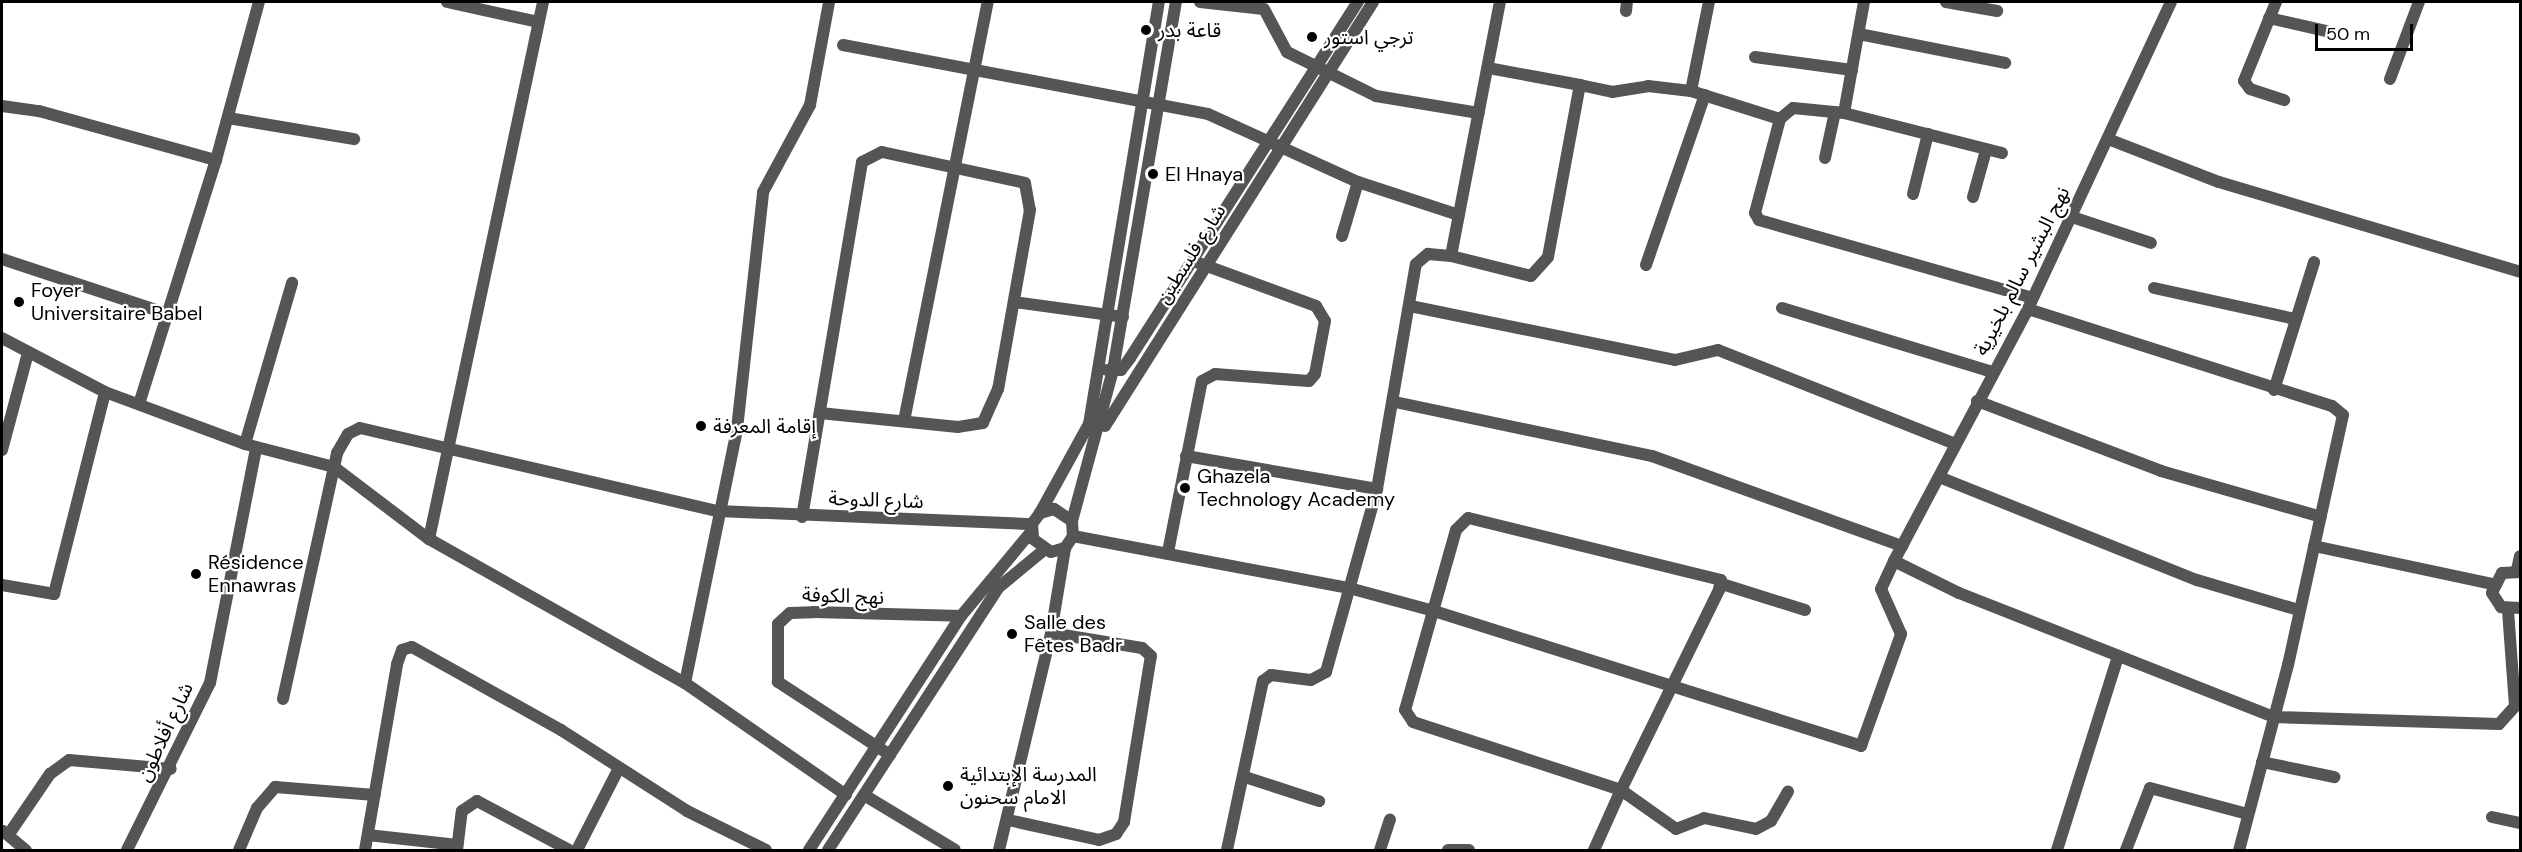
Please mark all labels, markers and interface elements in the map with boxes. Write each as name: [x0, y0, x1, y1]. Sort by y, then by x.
scale bar: [2318, 12, 2416, 50]
place label: قاعة بدر: [1158, 18, 1221, 42]
text: 50 m: [2326, 22, 2370, 46]
marker: قاعة بدر: [1139, 23, 1153, 37]
place label: ترجي استور: [1324, 25, 1414, 49]
marker: ترجي استور: [1305, 30, 1319, 44]
place label: El Hnaya: [1165, 162, 1243, 186]
marker: El Hnaya: [1146, 167, 1160, 181]
street label: نهج البشير سالم بلخيرية: [1969, 183, 2075, 359]
street label: شارع فلسطين: [1151, 200, 1231, 308]
place label: Foyer Universitaire Babel: [31, 278, 203, 325]
marker: Foyer Universitaire Babel: [12, 295, 26, 309]
place label: إقامة المعرفة: [713, 414, 816, 438]
marker: إقامة المعرفة: [694, 419, 708, 433]
place label: Ghazela Technology Academy: [1197, 464, 1395, 511]
marker: Ghazela Technology Academy: [1178, 481, 1192, 495]
street label: شارع الدوحة: [828, 486, 924, 514]
place label: Résidence Ennawras: [208, 550, 304, 597]
marker: Résidence Ennawras: [189, 567, 203, 581]
street label: نهج الكوفة: [802, 583, 884, 609]
place label: Salle des Fêtes Badr: [1024, 610, 1122, 657]
marker: Salle des Fêtes Badr: [1005, 627, 1019, 641]
street label: شارع أفلاطون: [132, 679, 198, 785]
place label: المدرسة الإبتدائية الامام سحنون: [960, 762, 1097, 809]
marker: المدرسة الإبتدائية الامام سحنون: [941, 779, 955, 793]

